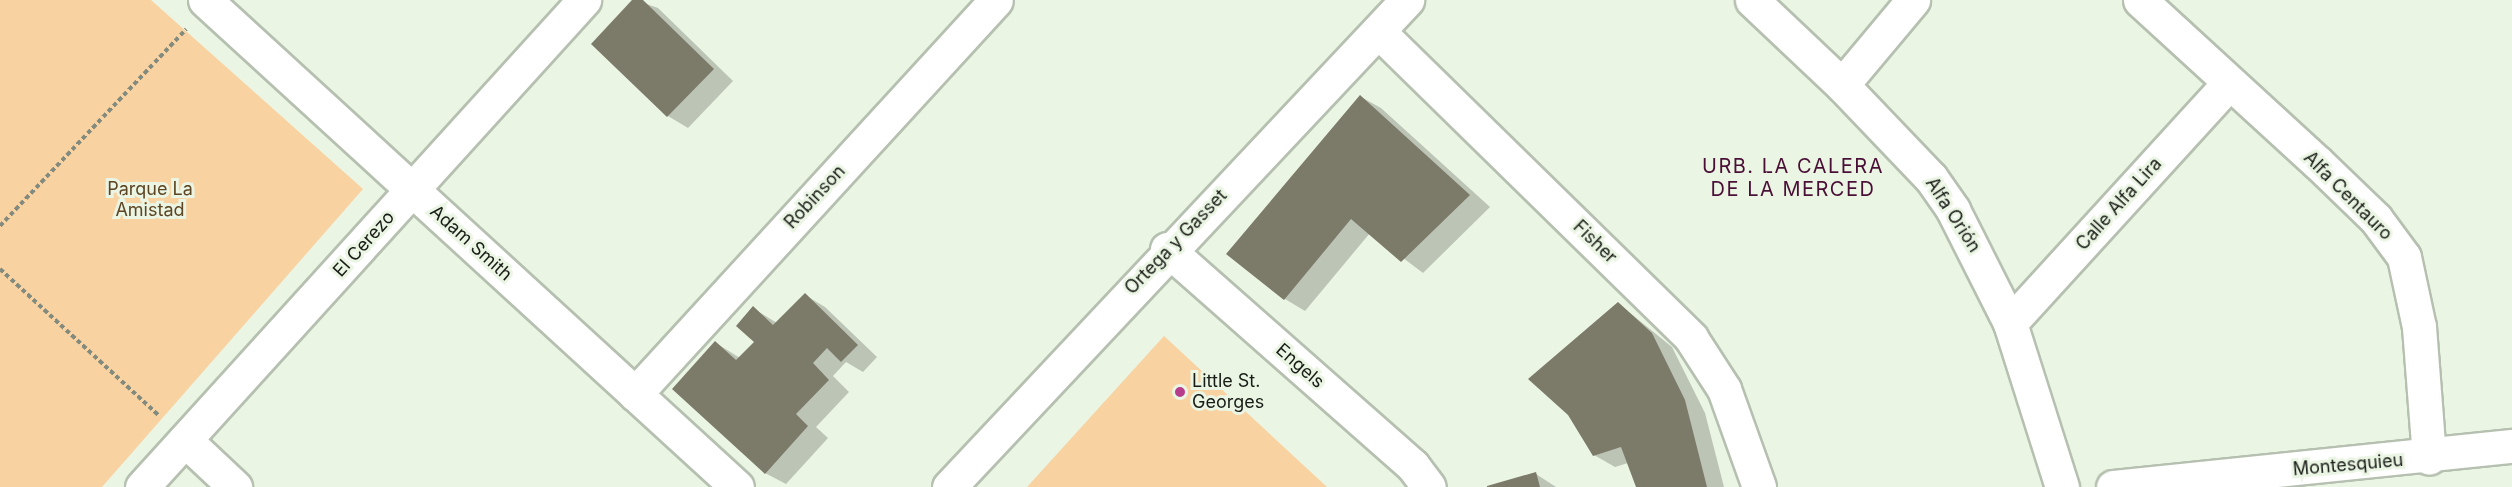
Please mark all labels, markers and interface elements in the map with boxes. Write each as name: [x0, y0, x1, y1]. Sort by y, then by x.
street label: Alfa Centauro: [2299, 147, 2397, 245]
street label: Calle Alfa Lira: [2072, 153, 2166, 255]
district label: URB. LA CALERA DE LA MERCED: [1702, 155, 1884, 202]
street label: Robinson: [780, 161, 850, 233]
street label: Alfa Orión: [1921, 174, 1985, 256]
park label: Parque La Amistad: [107, 179, 193, 222]
street label: Ortega y Gasset: [1121, 185, 1231, 299]
street label: Adam Smith: [426, 201, 516, 285]
street label: El Cerezo: [329, 207, 399, 281]
street label: Fisher: [1569, 216, 1621, 268]
street label: Engels: [1271, 339, 1329, 393]
place label: Little St. Georges: [1192, 371, 1264, 413]
marker: Little St. Georges: [1173, 385, 1187, 399]
street label: Montesquieu: [2292, 449, 2404, 481]

